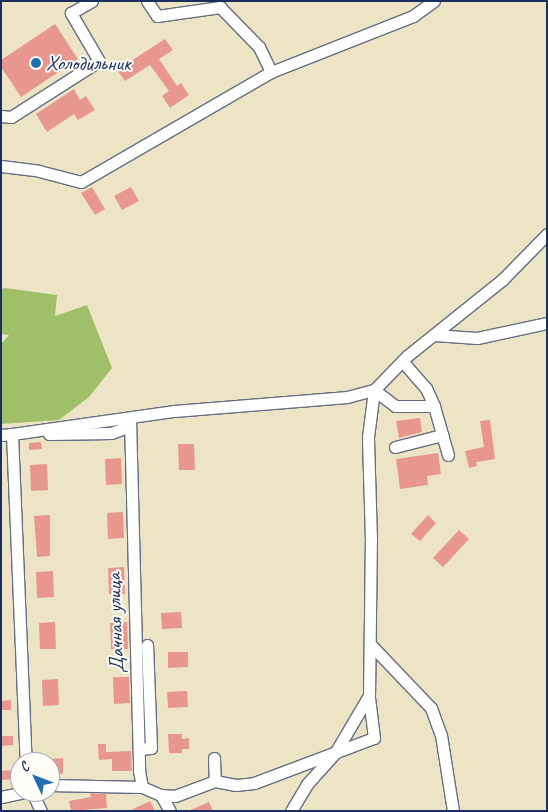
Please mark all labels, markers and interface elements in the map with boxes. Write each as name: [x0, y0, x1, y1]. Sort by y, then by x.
place label: Холодильник: [46, 50, 131, 76]
marker: Холодильник: [30, 57, 42, 69]
street label: Дачная улица: [101, 572, 129, 674]
north arrow: [10, 752, 60, 802]
text: С: [16, 759, 33, 775]

